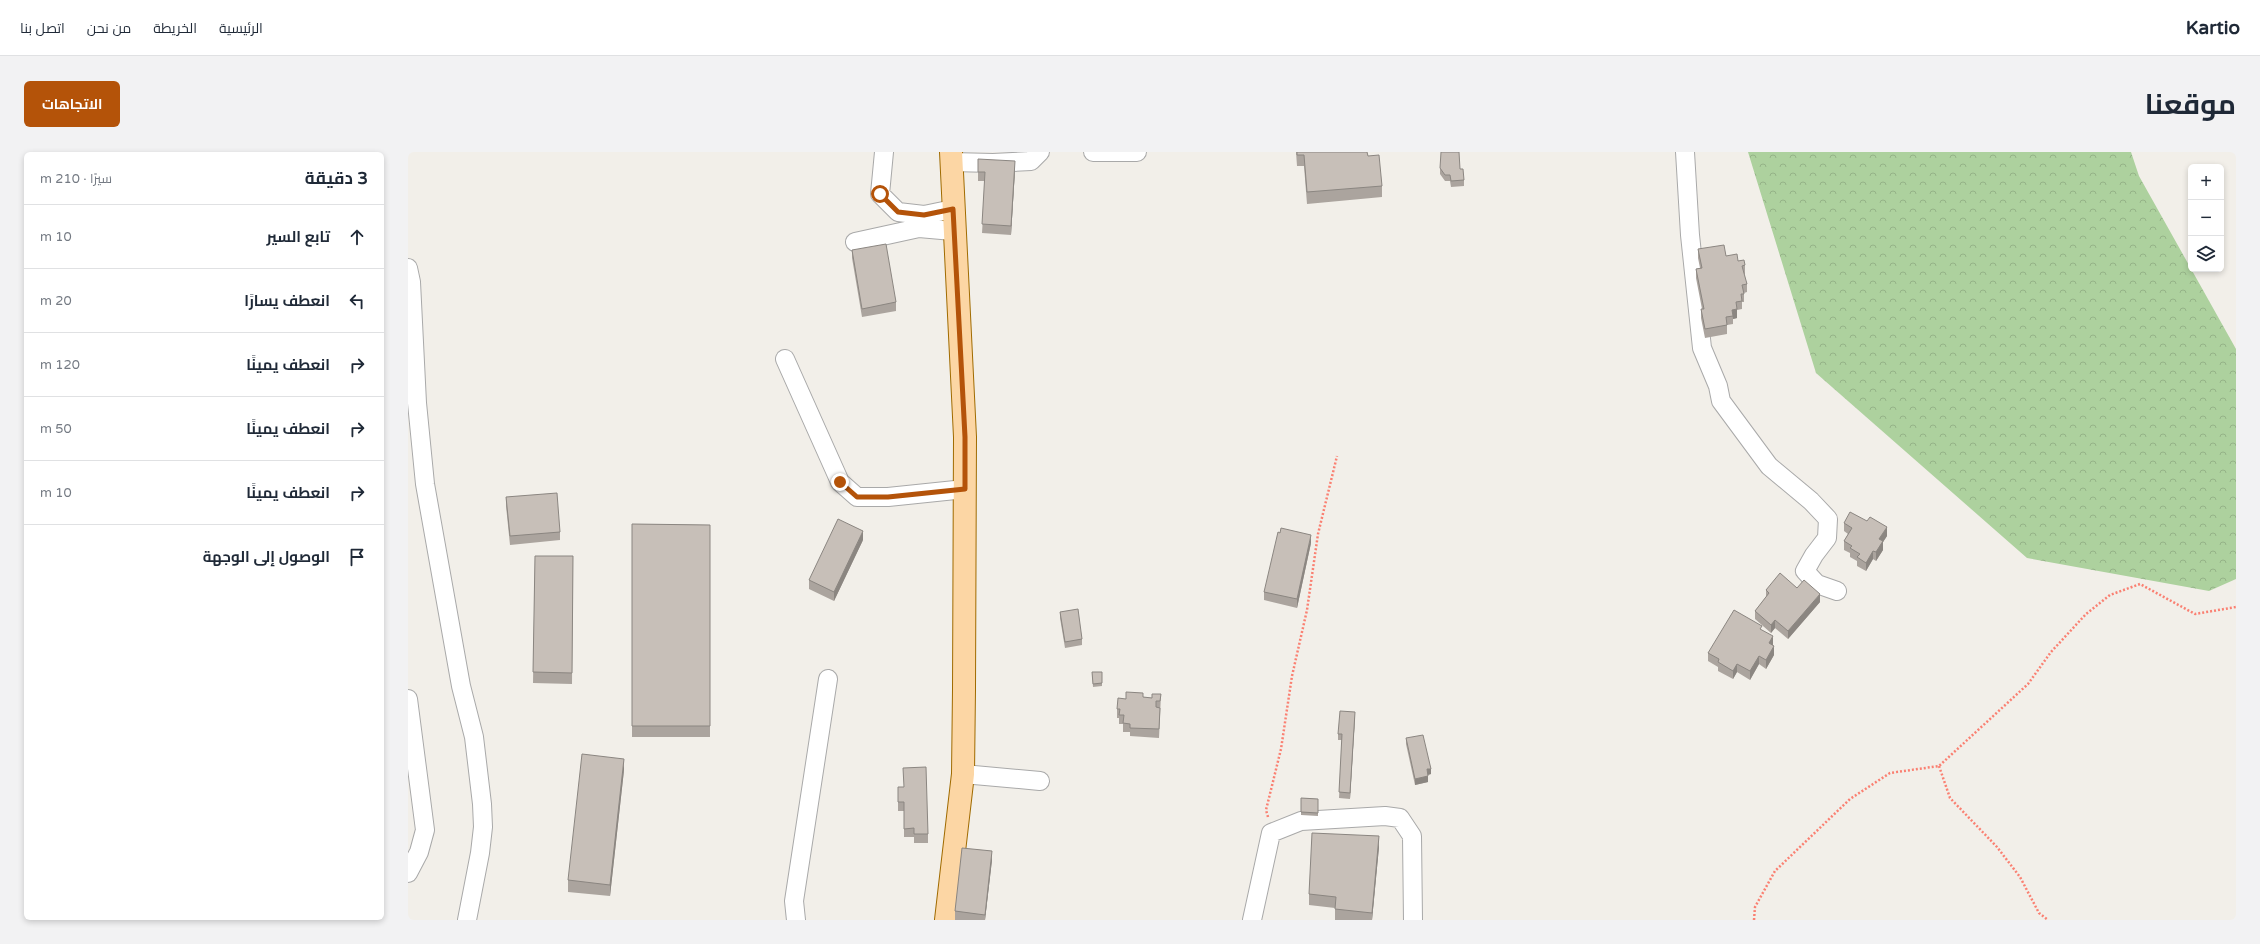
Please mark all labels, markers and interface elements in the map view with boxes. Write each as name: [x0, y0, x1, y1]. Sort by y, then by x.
text: Kartio: [2186, 17, 2240, 39]
text: اتصل بنا: [20, 20, 65, 37]
text: من نحن: [87, 20, 131, 37]
text: الخريطة: [153, 20, 197, 37]
text: الرئيسية: [219, 20, 263, 37]
button: الاتجاهات: [24, 81, 120, 127]
text: موقعنا: [2145, 88, 2236, 122]
map controls: [2188, 164, 2224, 272]
button: +: [2188, 164, 2224, 200]
text: 3 دقيقة: [305, 168, 368, 189]
text: سيرًا · 210 m: [40, 171, 112, 187]
route start: [871, 185, 889, 203]
button: −: [2188, 200, 2224, 236]
icon: ahead: [346, 226, 368, 248]
text: تابع السير: [266, 228, 330, 246]
text: 10 m: [40, 229, 72, 245]
button: layers: [2188, 236, 2224, 272]
icon: left: [346, 290, 368, 312]
text: انعطف يسارًا: [244, 292, 330, 310]
text: 20 m: [40, 293, 72, 309]
icon: right: [346, 354, 368, 376]
text: انعطف يمينًا: [246, 356, 330, 374]
text: 120 m: [40, 357, 80, 373]
icon: right: [346, 418, 368, 440]
text: انعطف يمينًا: [246, 420, 330, 438]
text: 50 m: [40, 421, 72, 437]
route end: [831, 473, 849, 491]
icon: right: [346, 482, 368, 504]
text: انعطف يمينًا: [246, 484, 330, 502]
text: 10 m: [40, 485, 72, 501]
icon: arrive: [346, 546, 368, 568]
text: الوصول إلى الوجهة: [203, 548, 330, 566]

